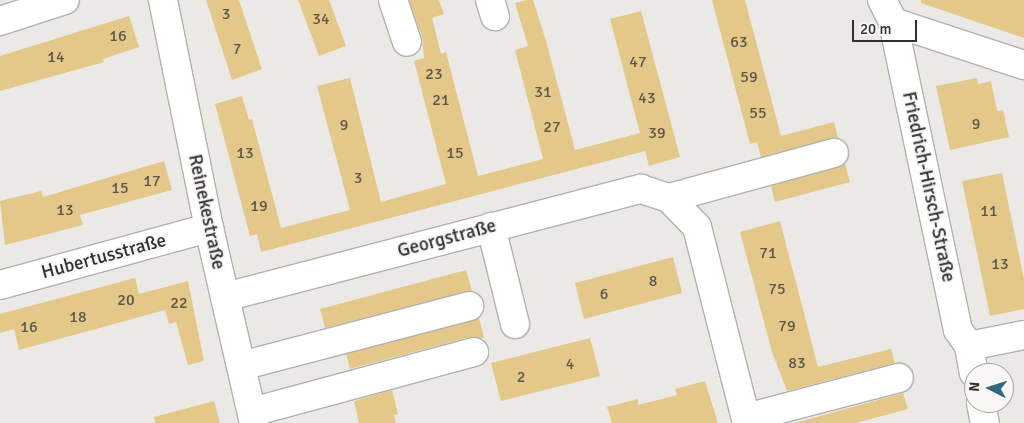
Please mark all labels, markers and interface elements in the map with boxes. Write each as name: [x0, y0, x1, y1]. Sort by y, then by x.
house number: 3: [222, 4, 230, 24]
house number: 34: [312, 9, 330, 29]
scale bar: [854, 10, 919, 42]
text: 20 m: [860, 20, 891, 38]
house number: 16: [109, 26, 127, 46]
house number: 63: [730, 32, 748, 52]
house number: 7: [233, 39, 241, 59]
house number: 14: [47, 47, 65, 67]
house number: 47: [629, 52, 647, 72]
house number: 23: [425, 64, 443, 84]
house number: 59: [740, 67, 758, 87]
house number: 31: [534, 82, 552, 102]
house number: 43: [638, 88, 656, 108]
house number: 21: [432, 90, 450, 110]
street label: Friedrich-Hirsch-Straße: [897, 90, 959, 284]
house number: 55: [749, 103, 767, 123]
house number: 9: [972, 114, 980, 134]
house number: 9: [340, 115, 348, 135]
house number: 27: [543, 117, 561, 137]
house number: 39: [648, 123, 666, 143]
house number: 13: [236, 143, 254, 163]
house number: 15: [446, 143, 464, 163]
street label: Reinekestraße: [183, 152, 229, 272]
house number: 3: [354, 168, 362, 188]
house number: 17: [143, 171, 161, 191]
house number: 15: [111, 178, 129, 198]
house number: 19: [250, 196, 268, 216]
house number: 13: [56, 200, 74, 220]
house number: 11: [980, 201, 998, 221]
street label: Georgstraße: [395, 215, 499, 263]
street label: Hubertusstraße: [39, 229, 169, 285]
house number: 71: [759, 243, 777, 263]
house number: 13: [991, 254, 1009, 274]
house number: 8: [649, 271, 657, 291]
house number: 75: [768, 279, 786, 299]
house number: 6: [600, 284, 608, 304]
house number: 20: [117, 290, 135, 310]
house number: 22: [170, 293, 188, 313]
house number: 18: [69, 307, 87, 327]
house number: 79: [778, 316, 796, 336]
house number: 16: [20, 317, 38, 337]
house number: 83: [788, 353, 806, 373]
house number: 4: [566, 354, 574, 374]
north arrow: [964, 363, 1014, 413]
house number: 2: [517, 367, 525, 387]
text: N: [966, 381, 983, 392]

